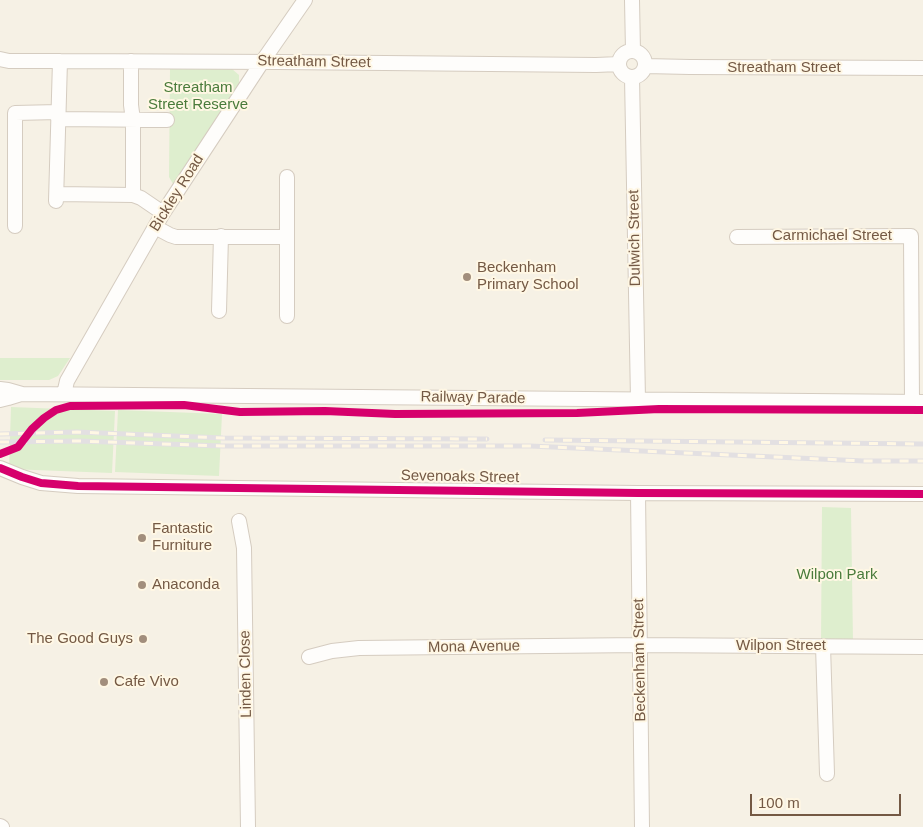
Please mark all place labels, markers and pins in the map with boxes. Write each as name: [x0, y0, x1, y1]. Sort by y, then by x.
place label: Beckenham Primary School: [477, 259, 579, 294]
marker: Beckenham Primary School: [461, 271, 473, 283]
place label: Fantastic Furniture: [152, 520, 213, 555]
marker: Fantastic Furniture: [136, 532, 148, 544]
place label: Anaconda: [152, 576, 220, 594]
marker: Anaconda: [136, 579, 148, 591]
place label: The Good Guys: [27, 630, 133, 648]
marker: The Good Guys: [137, 633, 149, 645]
place label: Cafe Vivo: [114, 673, 179, 691]
marker: Cafe Vivo: [98, 676, 110, 688]

